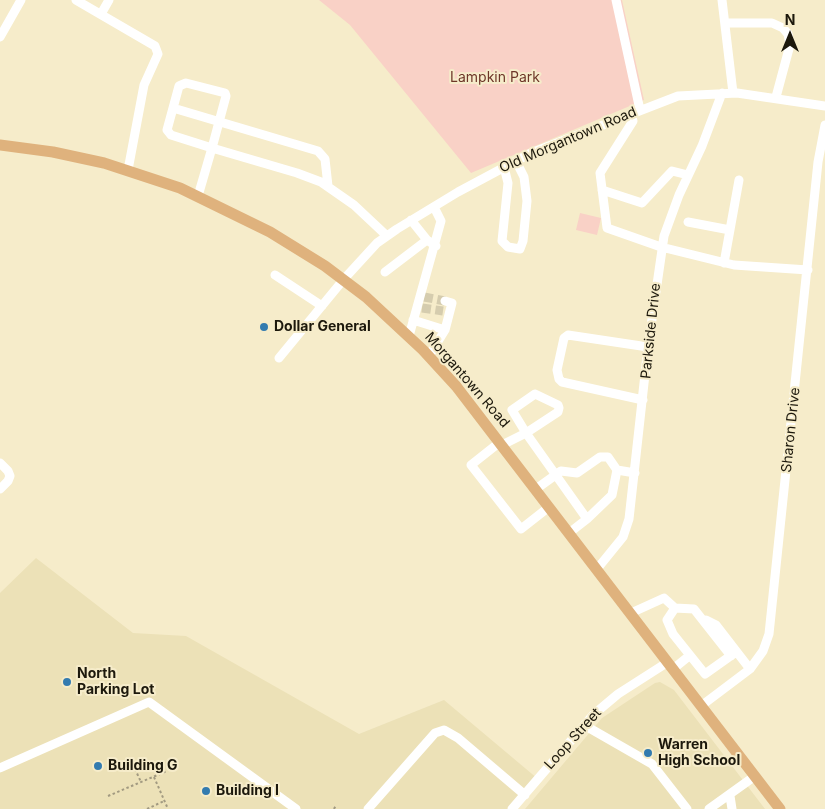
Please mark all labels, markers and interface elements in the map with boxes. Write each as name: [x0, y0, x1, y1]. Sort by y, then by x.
north arrow: [765, 10, 815, 60]
text: N: [785, 11, 795, 28]
park label: Lampkin Park: [450, 70, 540, 86]
street label: Old Morgantown Road: [497, 103, 639, 177]
street label: Parkside Drive: [638, 282, 664, 380]
place label: Dollar General: [274, 319, 371, 335]
marker: Dollar General: [258, 321, 270, 333]
street label: Morgantown Road: [421, 329, 513, 431]
street label: Sharon Drive: [778, 387, 804, 473]
place label: North Parking Lot: [77, 666, 154, 699]
marker: North Parking Lot: [61, 676, 73, 688]
street label: Loop Street: [541, 705, 605, 773]
place label: Warren High School: [658, 737, 740, 770]
marker: Warren High School: [642, 747, 654, 759]
place label: Building G: [108, 758, 178, 774]
marker: Building G: [92, 760, 104, 772]
place label: Building I: [216, 783, 279, 799]
marker: Building I: [200, 785, 212, 797]

